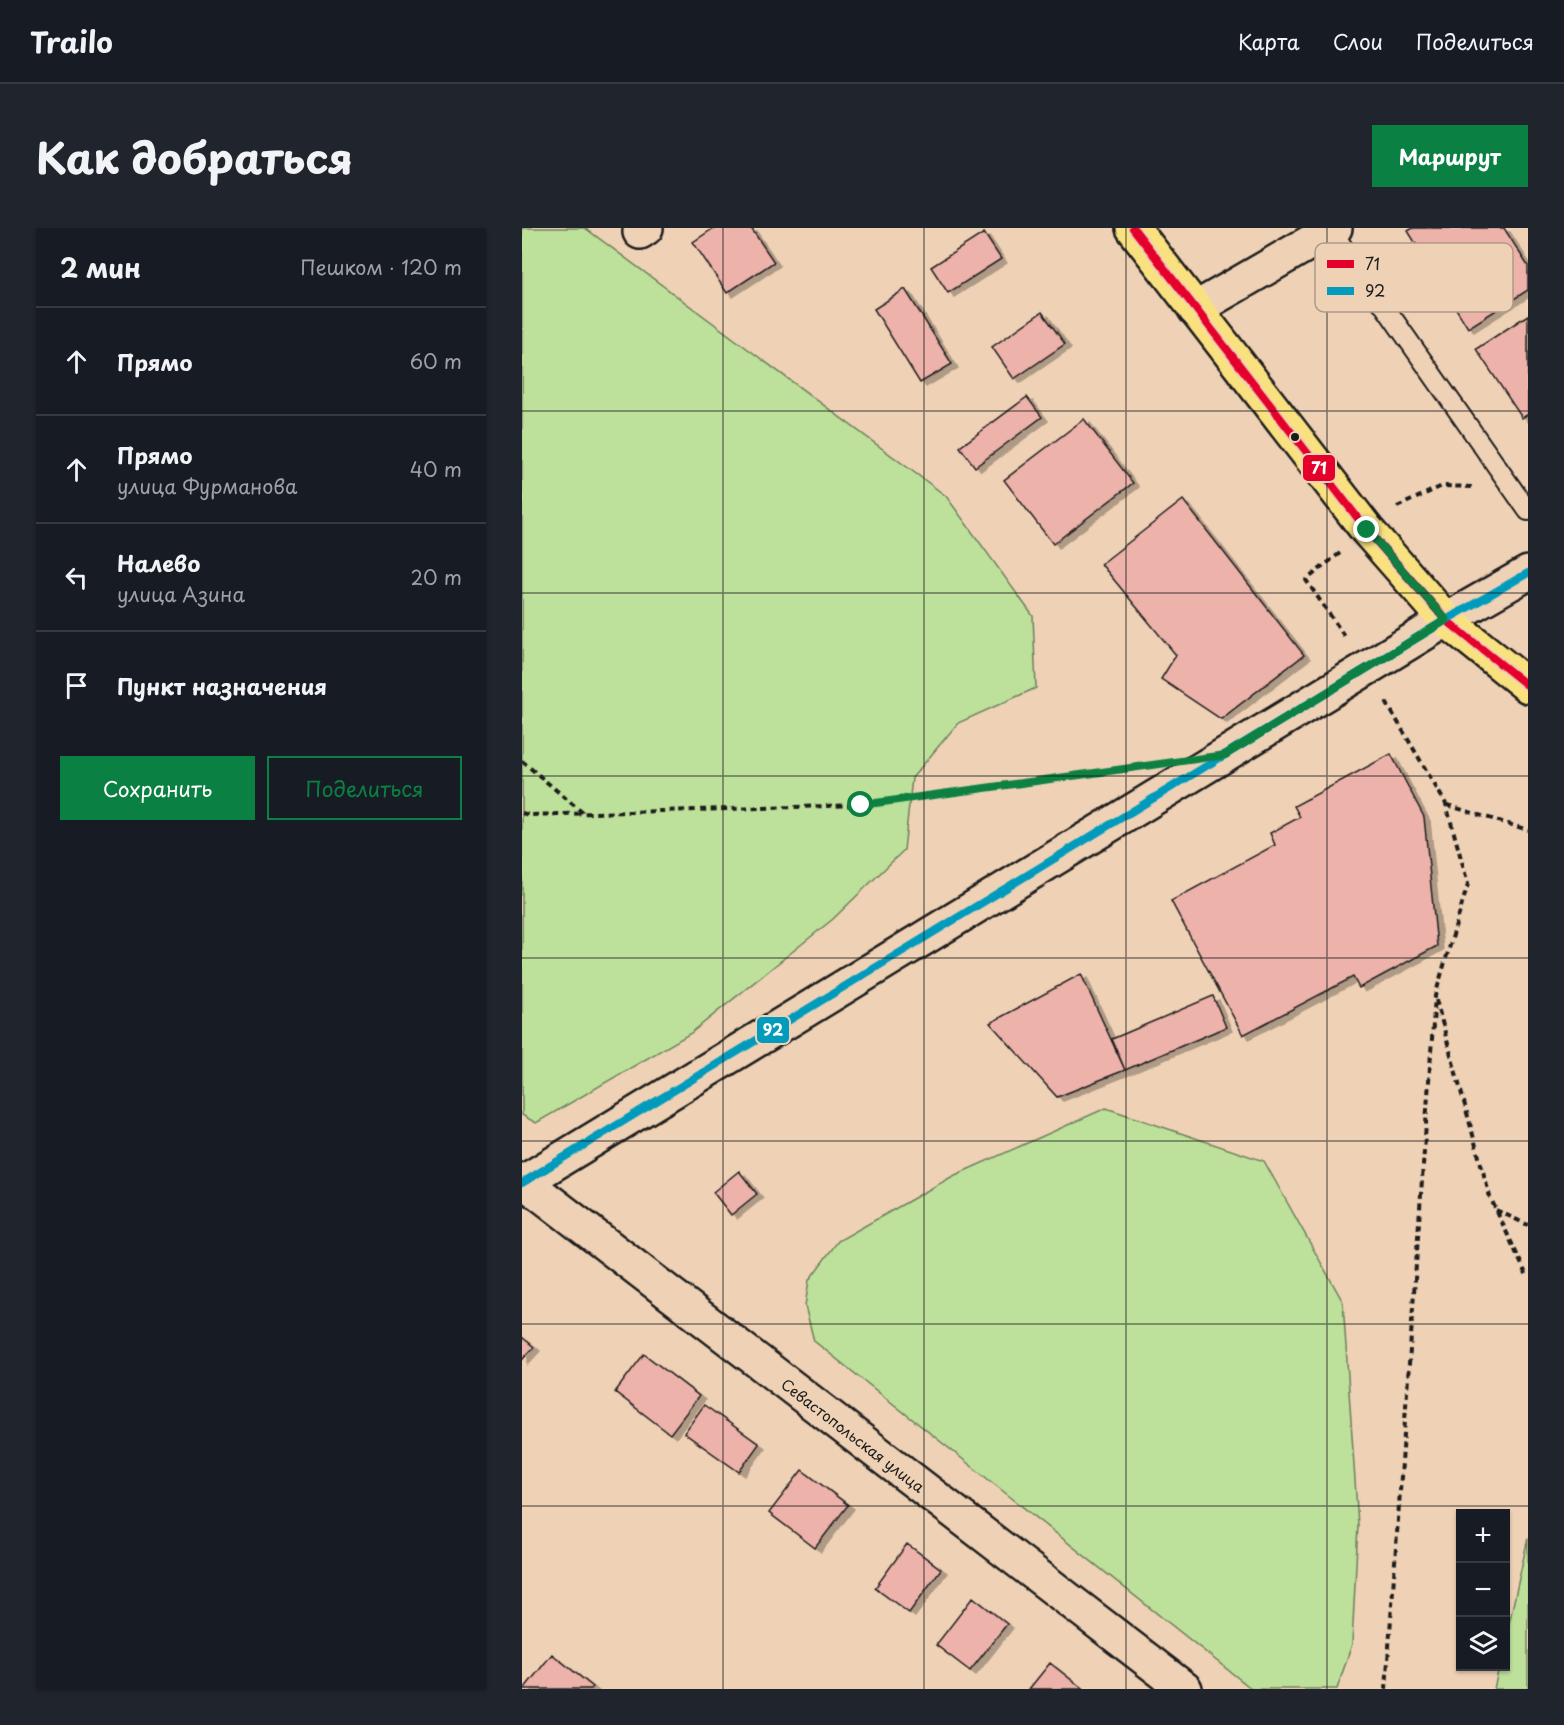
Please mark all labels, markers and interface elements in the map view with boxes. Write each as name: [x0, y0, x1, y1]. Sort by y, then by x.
text: Trailo: [30, 20, 113, 63]
text: Карта: [1238, 25, 1300, 57]
text: Слои: [1333, 25, 1383, 57]
text: Поделиться: [1416, 25, 1534, 57]
text: Как добраться: [36, 125, 353, 188]
button: Маршрут: [1372, 125, 1528, 187]
legend: [1315, 243, 1513, 312]
text: 2 мин: [60, 248, 141, 287]
text: 71: [1365, 251, 1380, 275]
text: Пешком · 120 m: [300, 252, 462, 282]
text: 92: [1365, 278, 1385, 302]
icon: ahead: [60, 345, 93, 378]
text: Прямо: [117, 345, 192, 378]
text: 60 m: [410, 346, 462, 376]
unlabelled marker: [1289, 431, 1301, 443]
text: Прямо: [117, 438, 192, 471]
icon: ahead: [60, 453, 93, 486]
text: 40 m: [410, 454, 462, 484]
line badge: 71: [1302, 454, 1336, 482]
text: 71: [1311, 455, 1327, 479]
text: улица Фурманова: [117, 471, 297, 501]
route end: [1353, 516, 1379, 542]
text: Налево: [117, 546, 200, 579]
icon: left: [60, 561, 93, 594]
text: 20 m: [410, 562, 462, 592]
text: улица Азина: [117, 579, 245, 609]
icon: arrive: [60, 669, 93, 702]
text: Пункт назначения: [117, 669, 327, 702]
button: Сохранить: [60, 756, 255, 820]
button: Поделиться: [267, 756, 462, 820]
route start: [847, 791, 873, 817]
line badge: 92: [756, 1016, 790, 1044]
text: 92: [763, 1017, 783, 1041]
street label: Севастопольская улица: [777, 1372, 931, 1497]
map controls: [1456, 1509, 1510, 1671]
button: +: [1456, 1509, 1510, 1563]
button: −: [1456, 1563, 1510, 1617]
button: layers: [1456, 1617, 1510, 1671]

